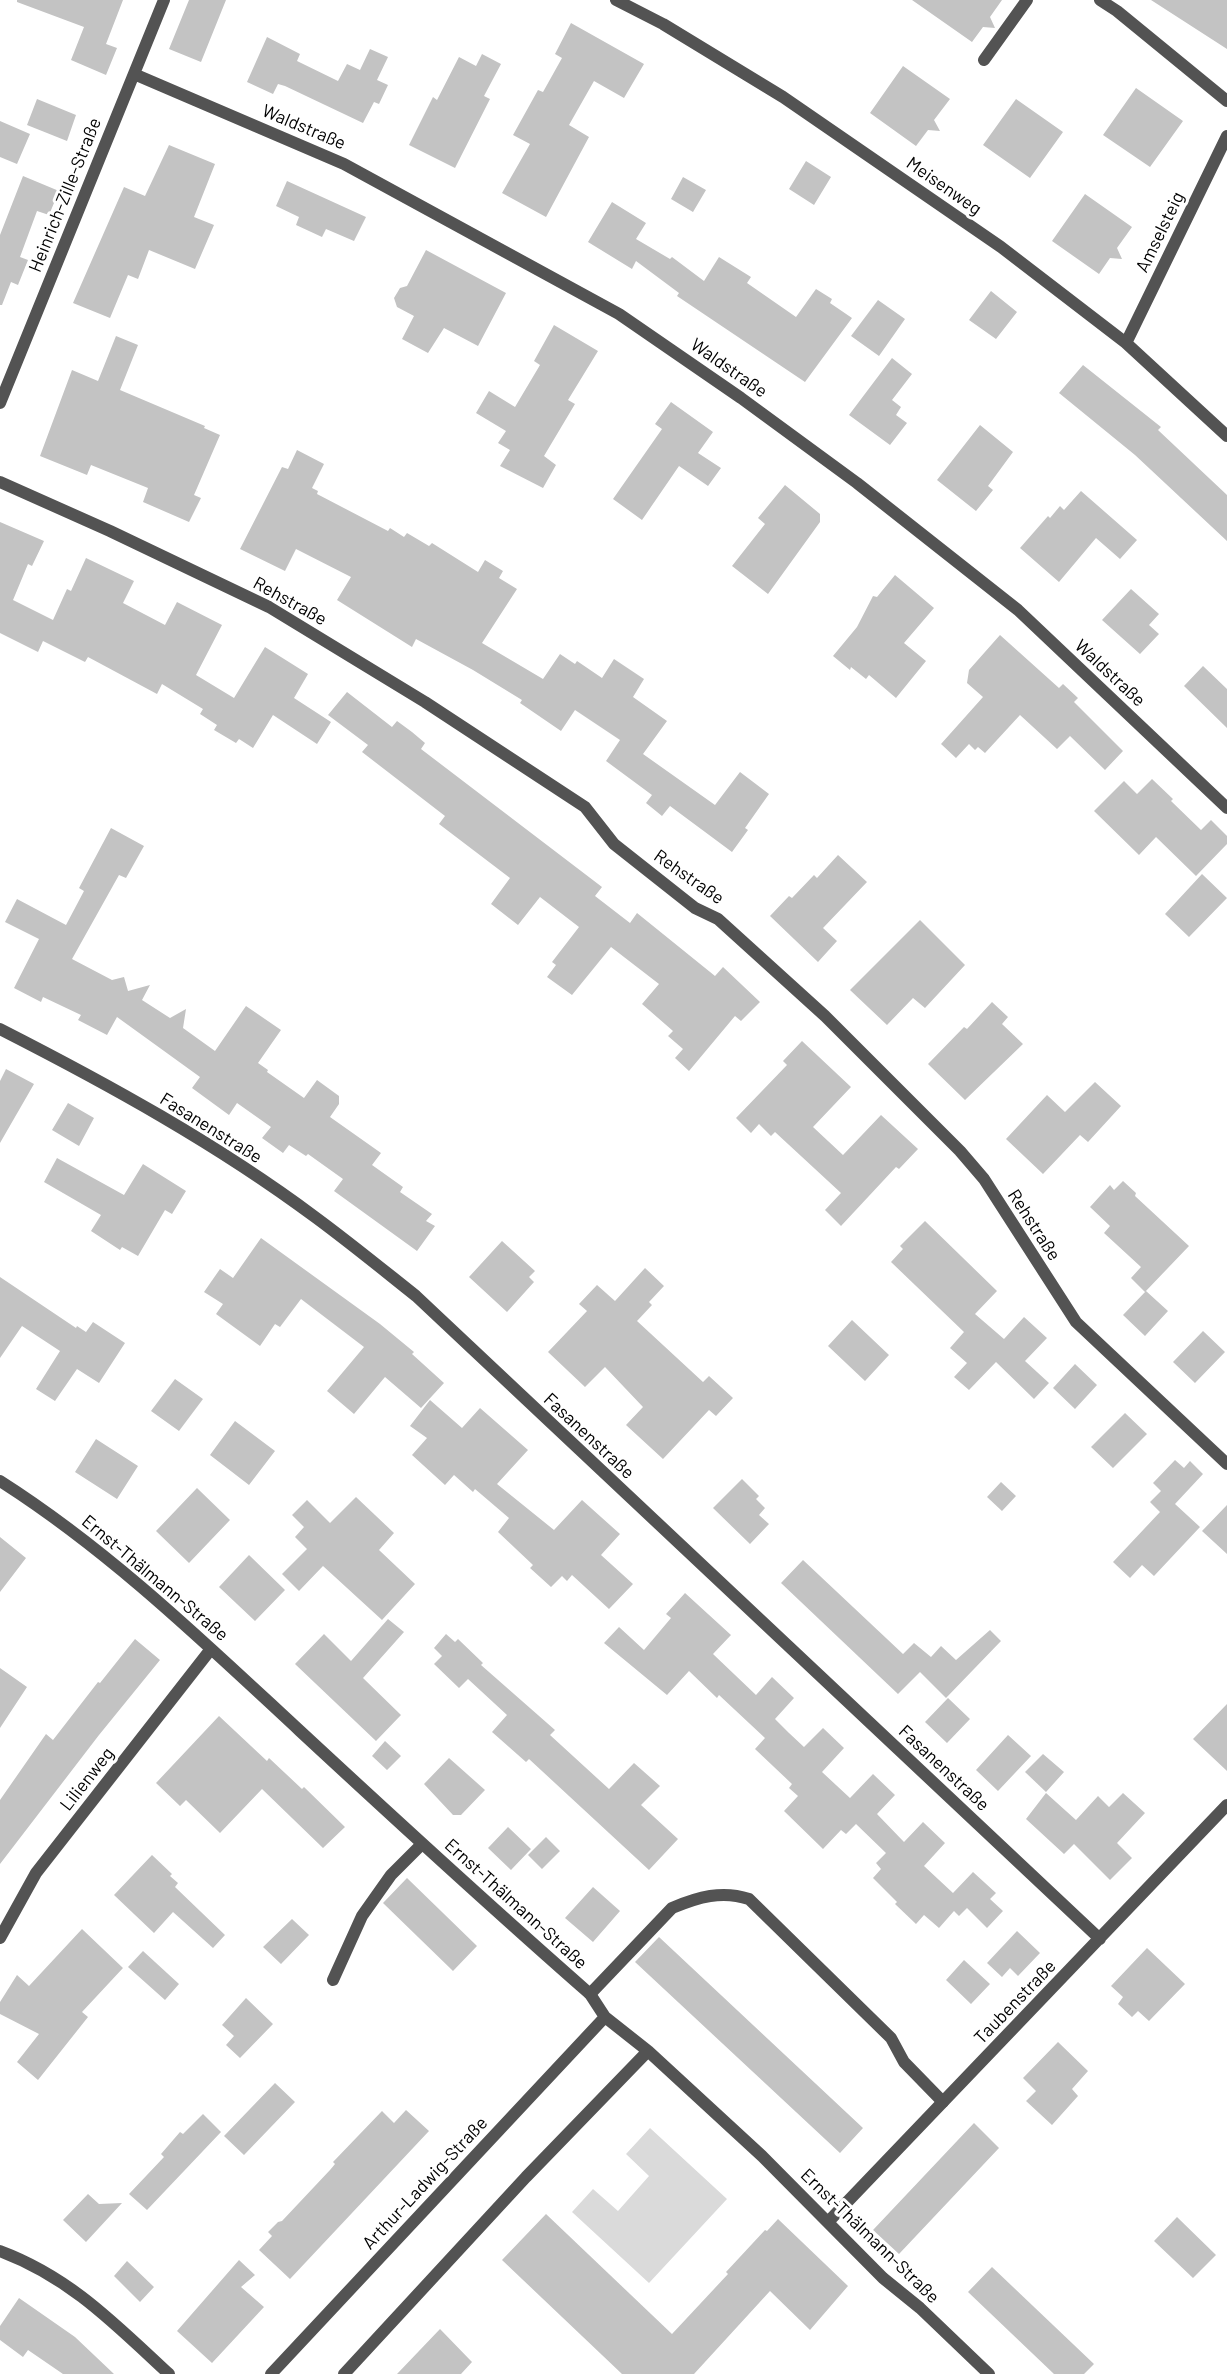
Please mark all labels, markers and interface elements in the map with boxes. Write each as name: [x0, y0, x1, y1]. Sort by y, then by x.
street label: Waldstraße: [259, 100, 349, 154]
street label: Heinrich-Zille-Straße: [24, 115, 106, 275]
street label: Meisenweg: [902, 152, 986, 220]
street label: Amselsteig: [1131, 188, 1189, 276]
street label: Waldstraße: [687, 334, 771, 402]
street label: Rehstraße: [249, 572, 331, 630]
street label: Waldstraße: [1070, 635, 1150, 711]
street label: Rehstraße: [650, 845, 728, 909]
street label: Fasanenstraße: [156, 1088, 266, 1168]
street label: Rehstraße: [1003, 1185, 1065, 1265]
street label: Fasanenstraße: [539, 1389, 639, 1483]
street label: Ernst-Thälmann-Straße: [77, 1510, 233, 1646]
street label: Fasanenstraße: [894, 1721, 994, 1815]
street label: Lilienweg: [56, 1743, 118, 1815]
street label: Ernst-Thälmann-Straße: [440, 1834, 592, 1974]
street label: Taubenstraße: [970, 1956, 1060, 2048]
street label: Arthur-Ladwig-Straße: [358, 2112, 492, 2254]
street label: Ernst-Thälmann-Straße: [796, 2164, 944, 2308]

